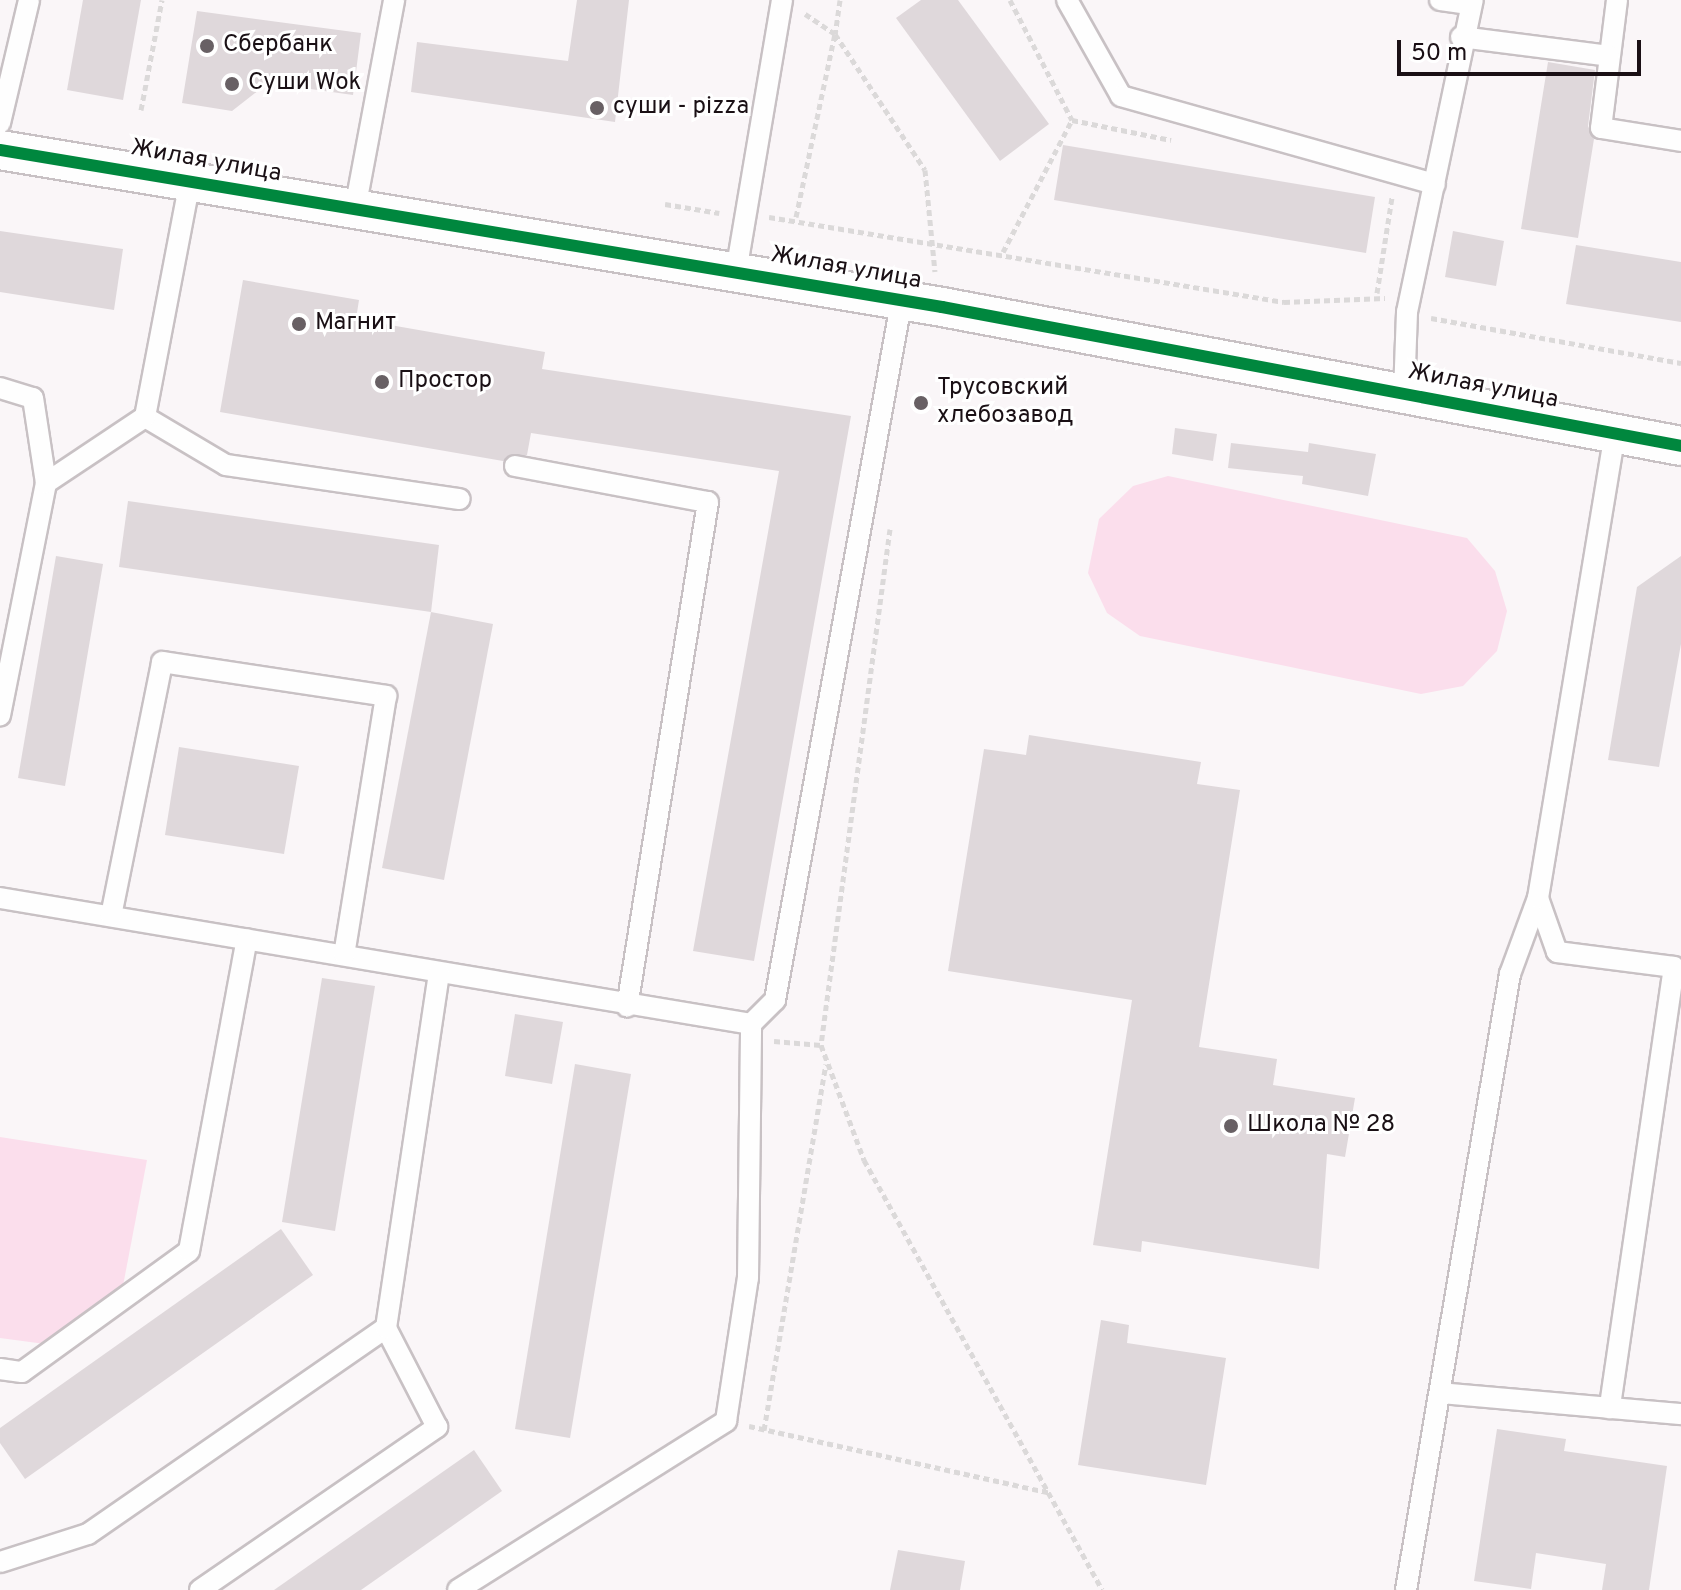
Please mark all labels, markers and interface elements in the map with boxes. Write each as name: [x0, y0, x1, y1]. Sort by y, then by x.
scale bar: [1401, 24, 1645, 74]
place label: Сбербанк: [223, 32, 333, 60]
marker: Сбербанк: [198, 37, 216, 55]
text: 50 m: [1411, 39, 1467, 69]
place label: Суши Wok: [248, 70, 361, 98]
marker: Суши Wok: [223, 75, 241, 93]
place label: суши - pizza: [613, 94, 749, 122]
marker: суши - pizza: [588, 99, 606, 117]
street label: Жилая улица: [128, 135, 284, 189]
street label: Жилая улица: [768, 242, 924, 296]
place label: Магнит: [315, 310, 396, 338]
marker: Магнит: [290, 315, 308, 333]
street label: Жилая улица: [1405, 358, 1561, 416]
place label: Простор: [398, 368, 492, 396]
marker: Простор: [373, 373, 391, 391]
place label: Трусовский хлебозавод: [937, 375, 1073, 431]
marker: Трусовский хлебозавод: [912, 394, 930, 412]
place label: Школа № 28: [1247, 1112, 1395, 1140]
marker: Школа № 28: [1222, 1117, 1240, 1135]

